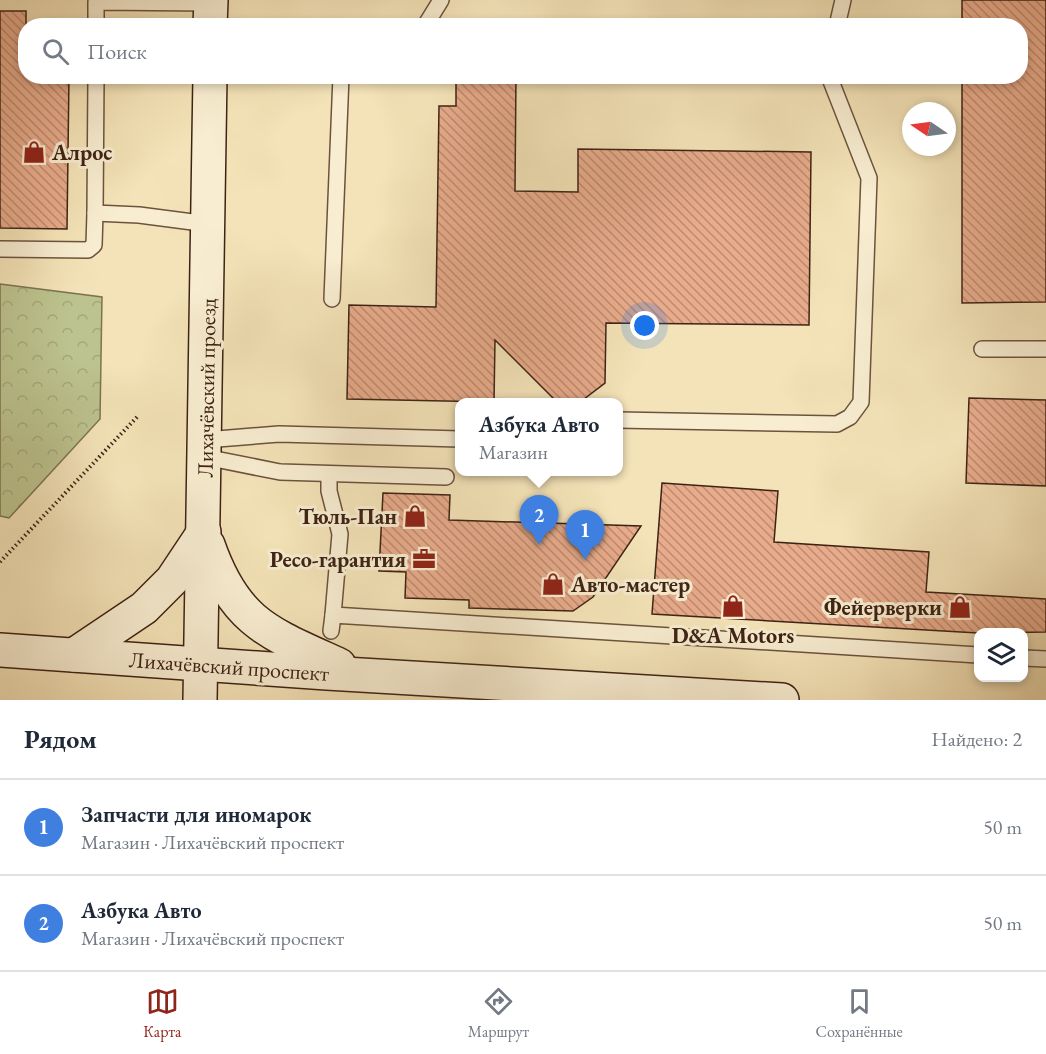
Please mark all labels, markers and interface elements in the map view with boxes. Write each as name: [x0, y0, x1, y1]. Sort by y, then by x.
search box: [18, 18, 1028, 84]
icon: search: [39, 35, 72, 68]
text: Поиск: [87, 37, 147, 66]
north arrow: [902, 102, 956, 156]
place label: Алрос: [51, 138, 112, 167]
shop icon: Алрос: [21, 139, 47, 165]
street label: Лихачёвский проезд: [190, 298, 223, 478]
your location: [630, 311, 659, 340]
popup: [455, 398, 623, 476]
text: Азбука Авто: [479, 410, 599, 439]
text: Магазин: [479, 439, 548, 465]
pin: 2: [520, 496, 558, 545]
place label: Тюль-Пан: [299, 502, 397, 531]
shop icon: Тюль-Пан: [402, 503, 428, 529]
pin: 1: [566, 510, 604, 560]
place label: Ресо-гарантия: [270, 545, 406, 574]
office icon: Ресо-гарантия: [411, 546, 437, 572]
place label: Авто-мастер: [570, 570, 690, 599]
shop icon: Авто-мастер: [540, 571, 566, 597]
shop icon: D&A Motors: [720, 593, 746, 619]
place label: Фейерверки: [824, 593, 942, 622]
shop icon: Фейерверки: [947, 594, 973, 620]
place label: D&A Motors: [672, 621, 794, 650]
map controls: [974, 628, 1028, 682]
button: layers: [974, 628, 1028, 682]
street label: Лихачёвский проспект: [128, 645, 330, 688]
text: Рядом: [24, 722, 97, 756]
text: Найдено: 2: [931, 726, 1022, 752]
text: Запчасти для иномарок: [81, 800, 311, 829]
text: 1: [38, 814, 49, 840]
text: 50 m: [983, 814, 1022, 840]
text: Магазин · Лихачёвский проспект: [81, 829, 344, 855]
text: Азбука Авто: [81, 896, 201, 925]
text: 2: [38, 910, 49, 936]
text: 50 m: [983, 910, 1022, 936]
text: Магазин · Лихачёвский проспект: [81, 925, 344, 951]
tab: Карта: [143, 985, 181, 1042]
tab: Маршрут: [468, 985, 529, 1042]
tab: Сохранённые: [816, 985, 903, 1042]

